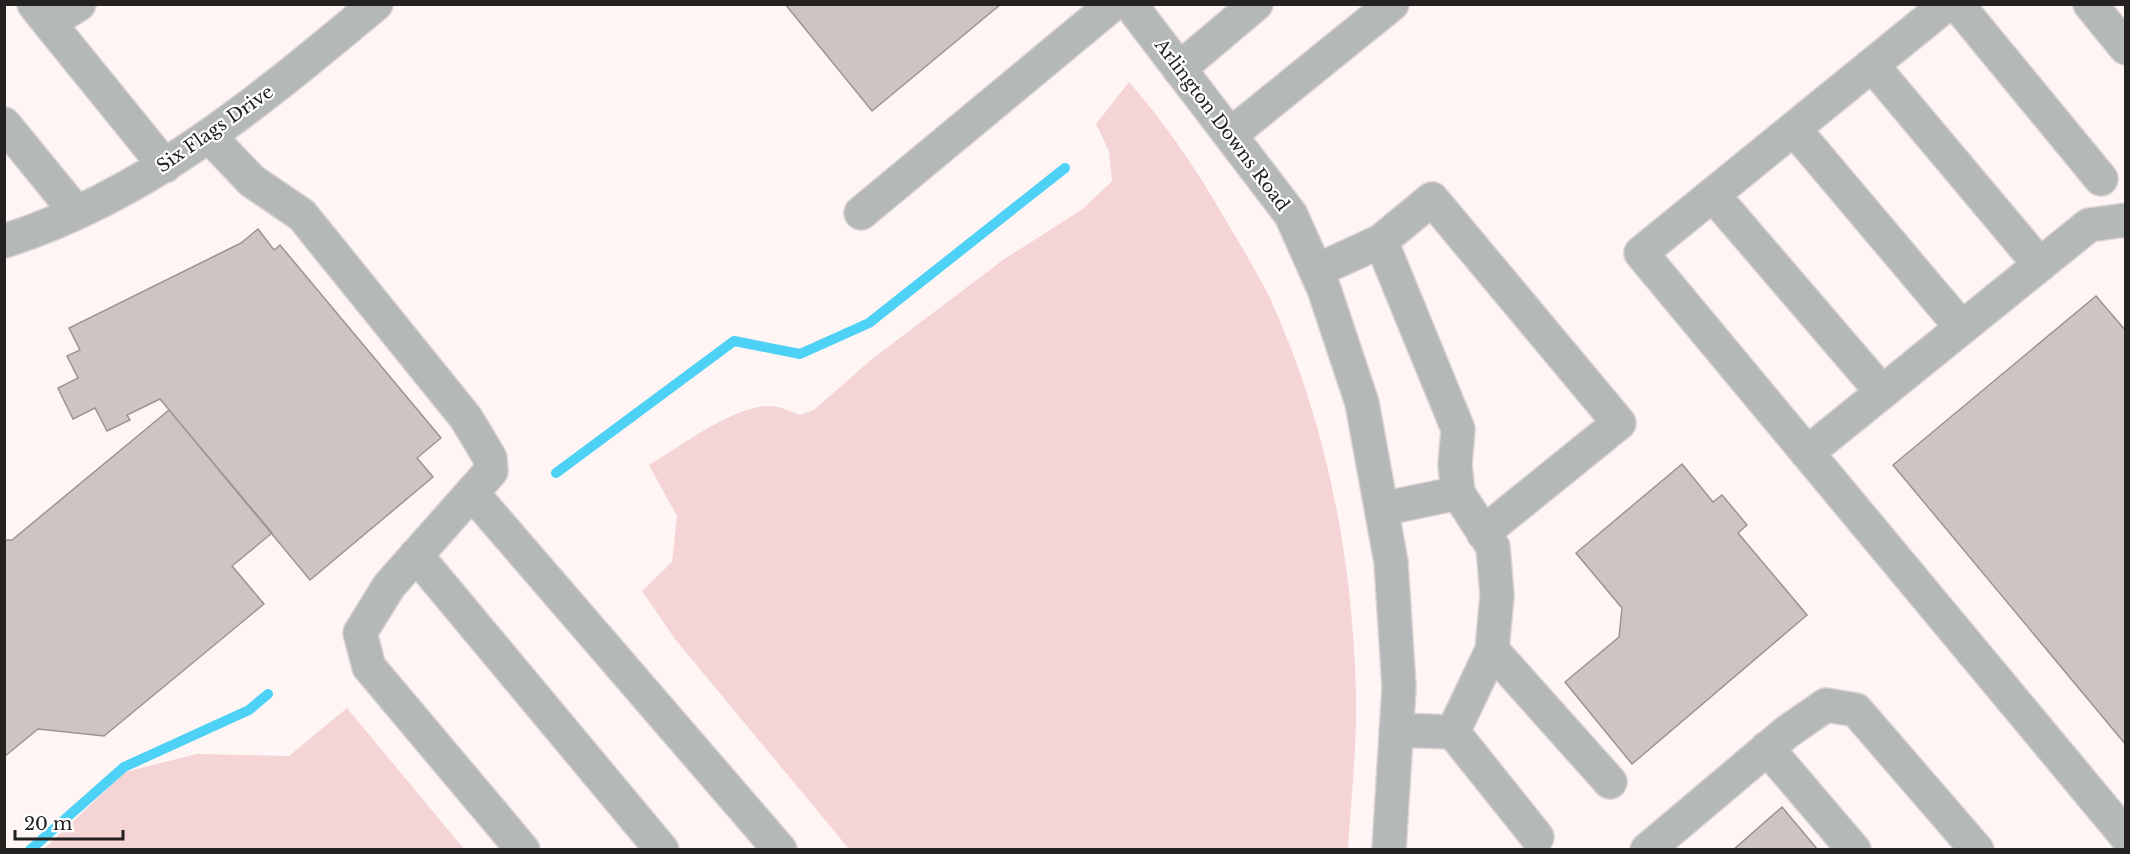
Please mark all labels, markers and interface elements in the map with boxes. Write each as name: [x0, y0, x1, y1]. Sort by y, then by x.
street label: Arlington Downs Road: [1149, 34, 1294, 216]
street label: Six Flags Drive: [153, 81, 277, 177]
scale bar: [15, 803, 123, 841]
text: 20 m: [24, 813, 72, 835]

